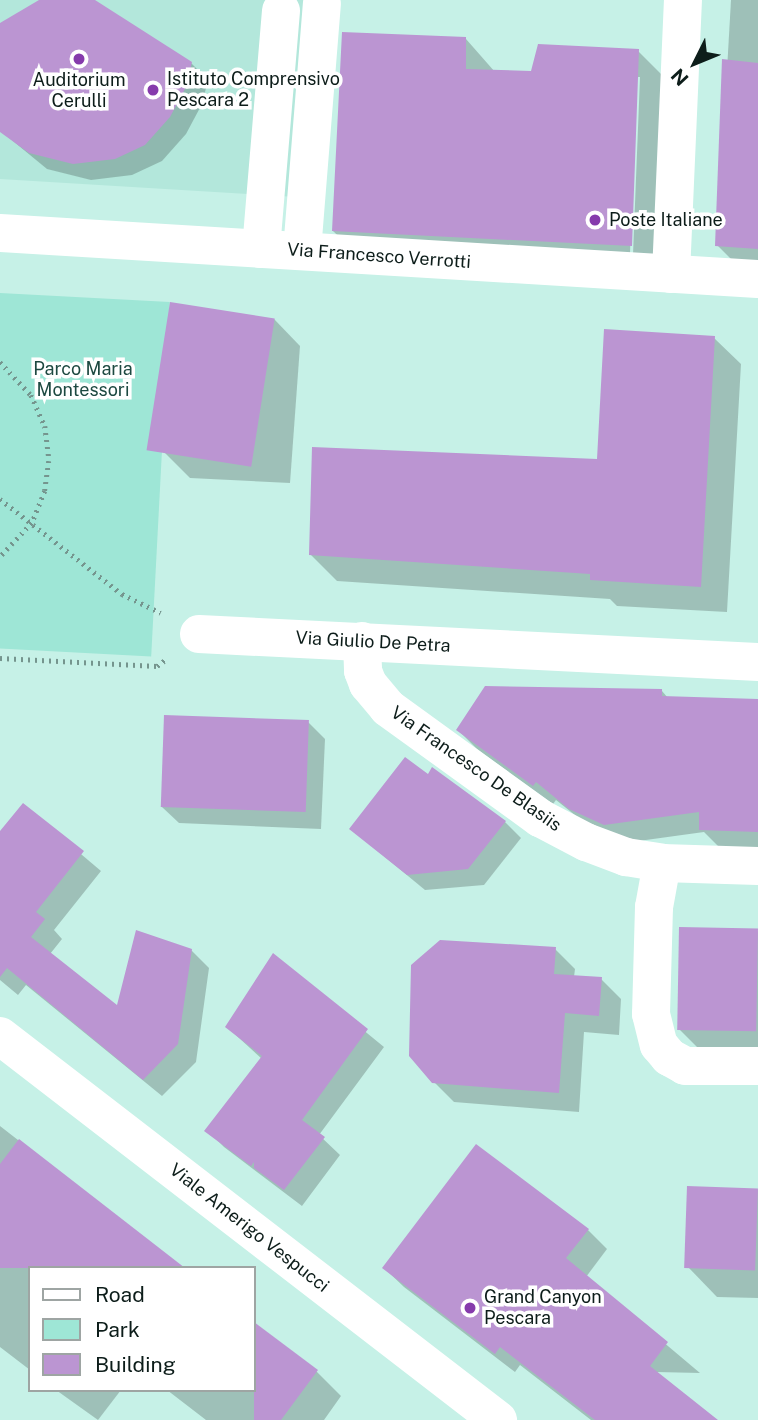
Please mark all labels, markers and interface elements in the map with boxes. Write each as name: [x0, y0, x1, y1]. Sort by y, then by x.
north arrow: [660, 28, 730, 98]
marker: Auditorium Cerulli: [71, 51, 87, 67]
text: N: [667, 64, 693, 90]
place label: Istituto Comprensivo Pescara 2: [167, 69, 340, 112]
place label: Auditorium Cerulli: [33, 70, 125, 112]
marker: Istituto Comprensivo Pescara 2: [145, 82, 161, 98]
place label: Poste Italiane: [609, 209, 723, 231]
marker: Poste Italiane: [587, 212, 603, 228]
street label: Via Francesco Verrotti: [286, 239, 472, 273]
park label: Parco Maria Montessori: [33, 359, 133, 402]
street label: Via Giulio De Petra: [295, 627, 451, 657]
street label: Via Francesco De Blasiis: [386, 702, 566, 836]
street label: Viale Amerigo Vespucci: [165, 1159, 333, 1297]
legend: [28, 1266, 256, 1392]
text: Road: [95, 1282, 145, 1307]
place label: Grand Canyon Pescara: [484, 1287, 602, 1330]
marker: Grand Canyon Pescara: [462, 1300, 478, 1316]
text: Park: [95, 1317, 140, 1342]
text: Building: [95, 1352, 176, 1377]

